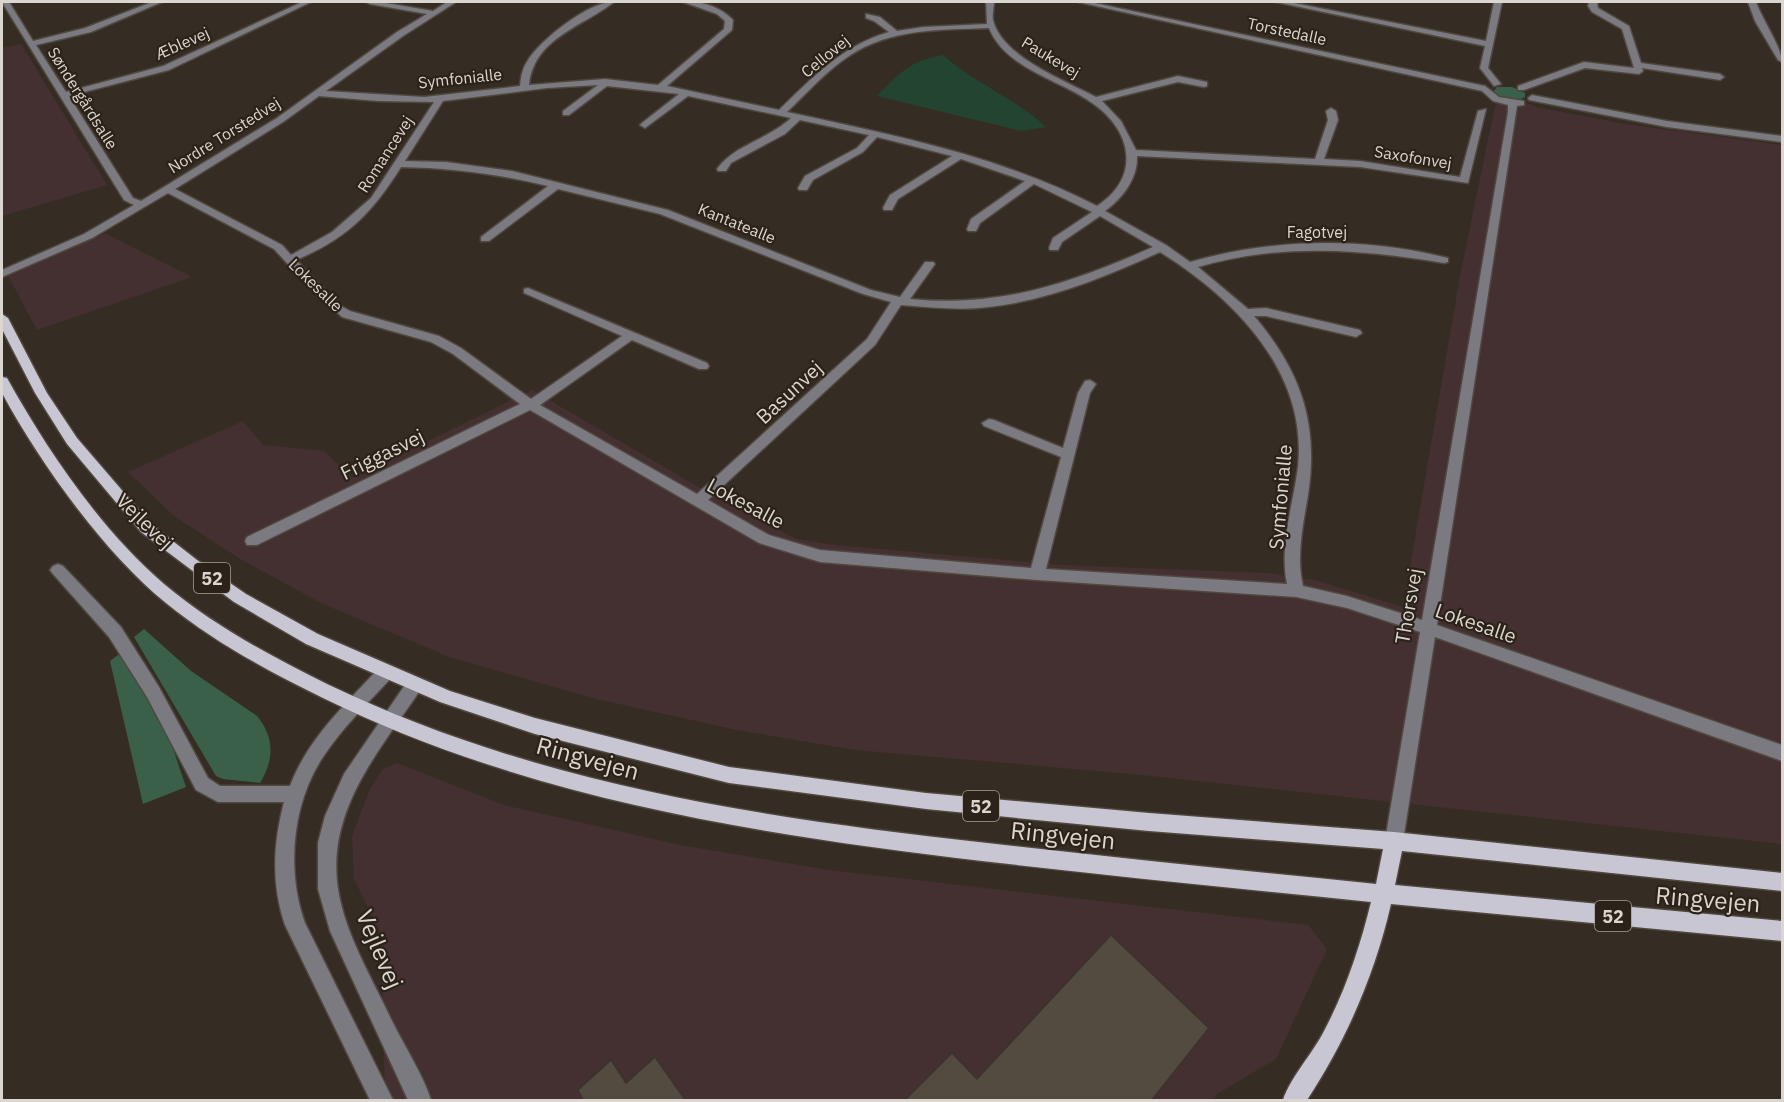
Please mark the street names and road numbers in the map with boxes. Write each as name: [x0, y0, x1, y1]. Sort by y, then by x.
street label: Torstedalle: [1246, 13, 1329, 49]
street label: Æblevej: [152, 22, 212, 64]
street label: Cellovej: [797, 30, 853, 82]
street label: Paukevej: [1018, 32, 1084, 82]
street label: Søndergårdsalle: [44, 43, 123, 153]
street label: Symfonialle: [417, 64, 503, 92]
street label: Nordre Torstedvej: [164, 92, 284, 178]
street label: Romancevej: [353, 112, 417, 196]
street label: Saxofonvej: [1373, 141, 1453, 173]
street label: Kantatealle: [695, 198, 779, 248]
street label: Fagotvej: [1287, 222, 1347, 242]
street label: Lokesalle: [285, 254, 347, 316]
street label: Basunvej: [750, 354, 828, 430]
street label: Friggasvej: [336, 422, 428, 486]
street label: Symfonialle: [1262, 443, 1298, 551]
street label: Lokesalle: [702, 471, 790, 535]
street label: Vejlevej: [111, 487, 179, 555]
road number: 52: [194, 563, 230, 593]
street label: Thorsvej: [1388, 566, 1428, 646]
street label: Lokesalle: [1432, 596, 1520, 650]
street label: Ringvejen: [533, 729, 643, 787]
road number: 52: [963, 791, 999, 821]
street label: Ringvejen: [1009, 814, 1117, 856]
street label: Ringvejen: [1654, 878, 1762, 920]
road number: 52: [1595, 901, 1631, 931]
street label: Vejlevej: [349, 904, 411, 994]

